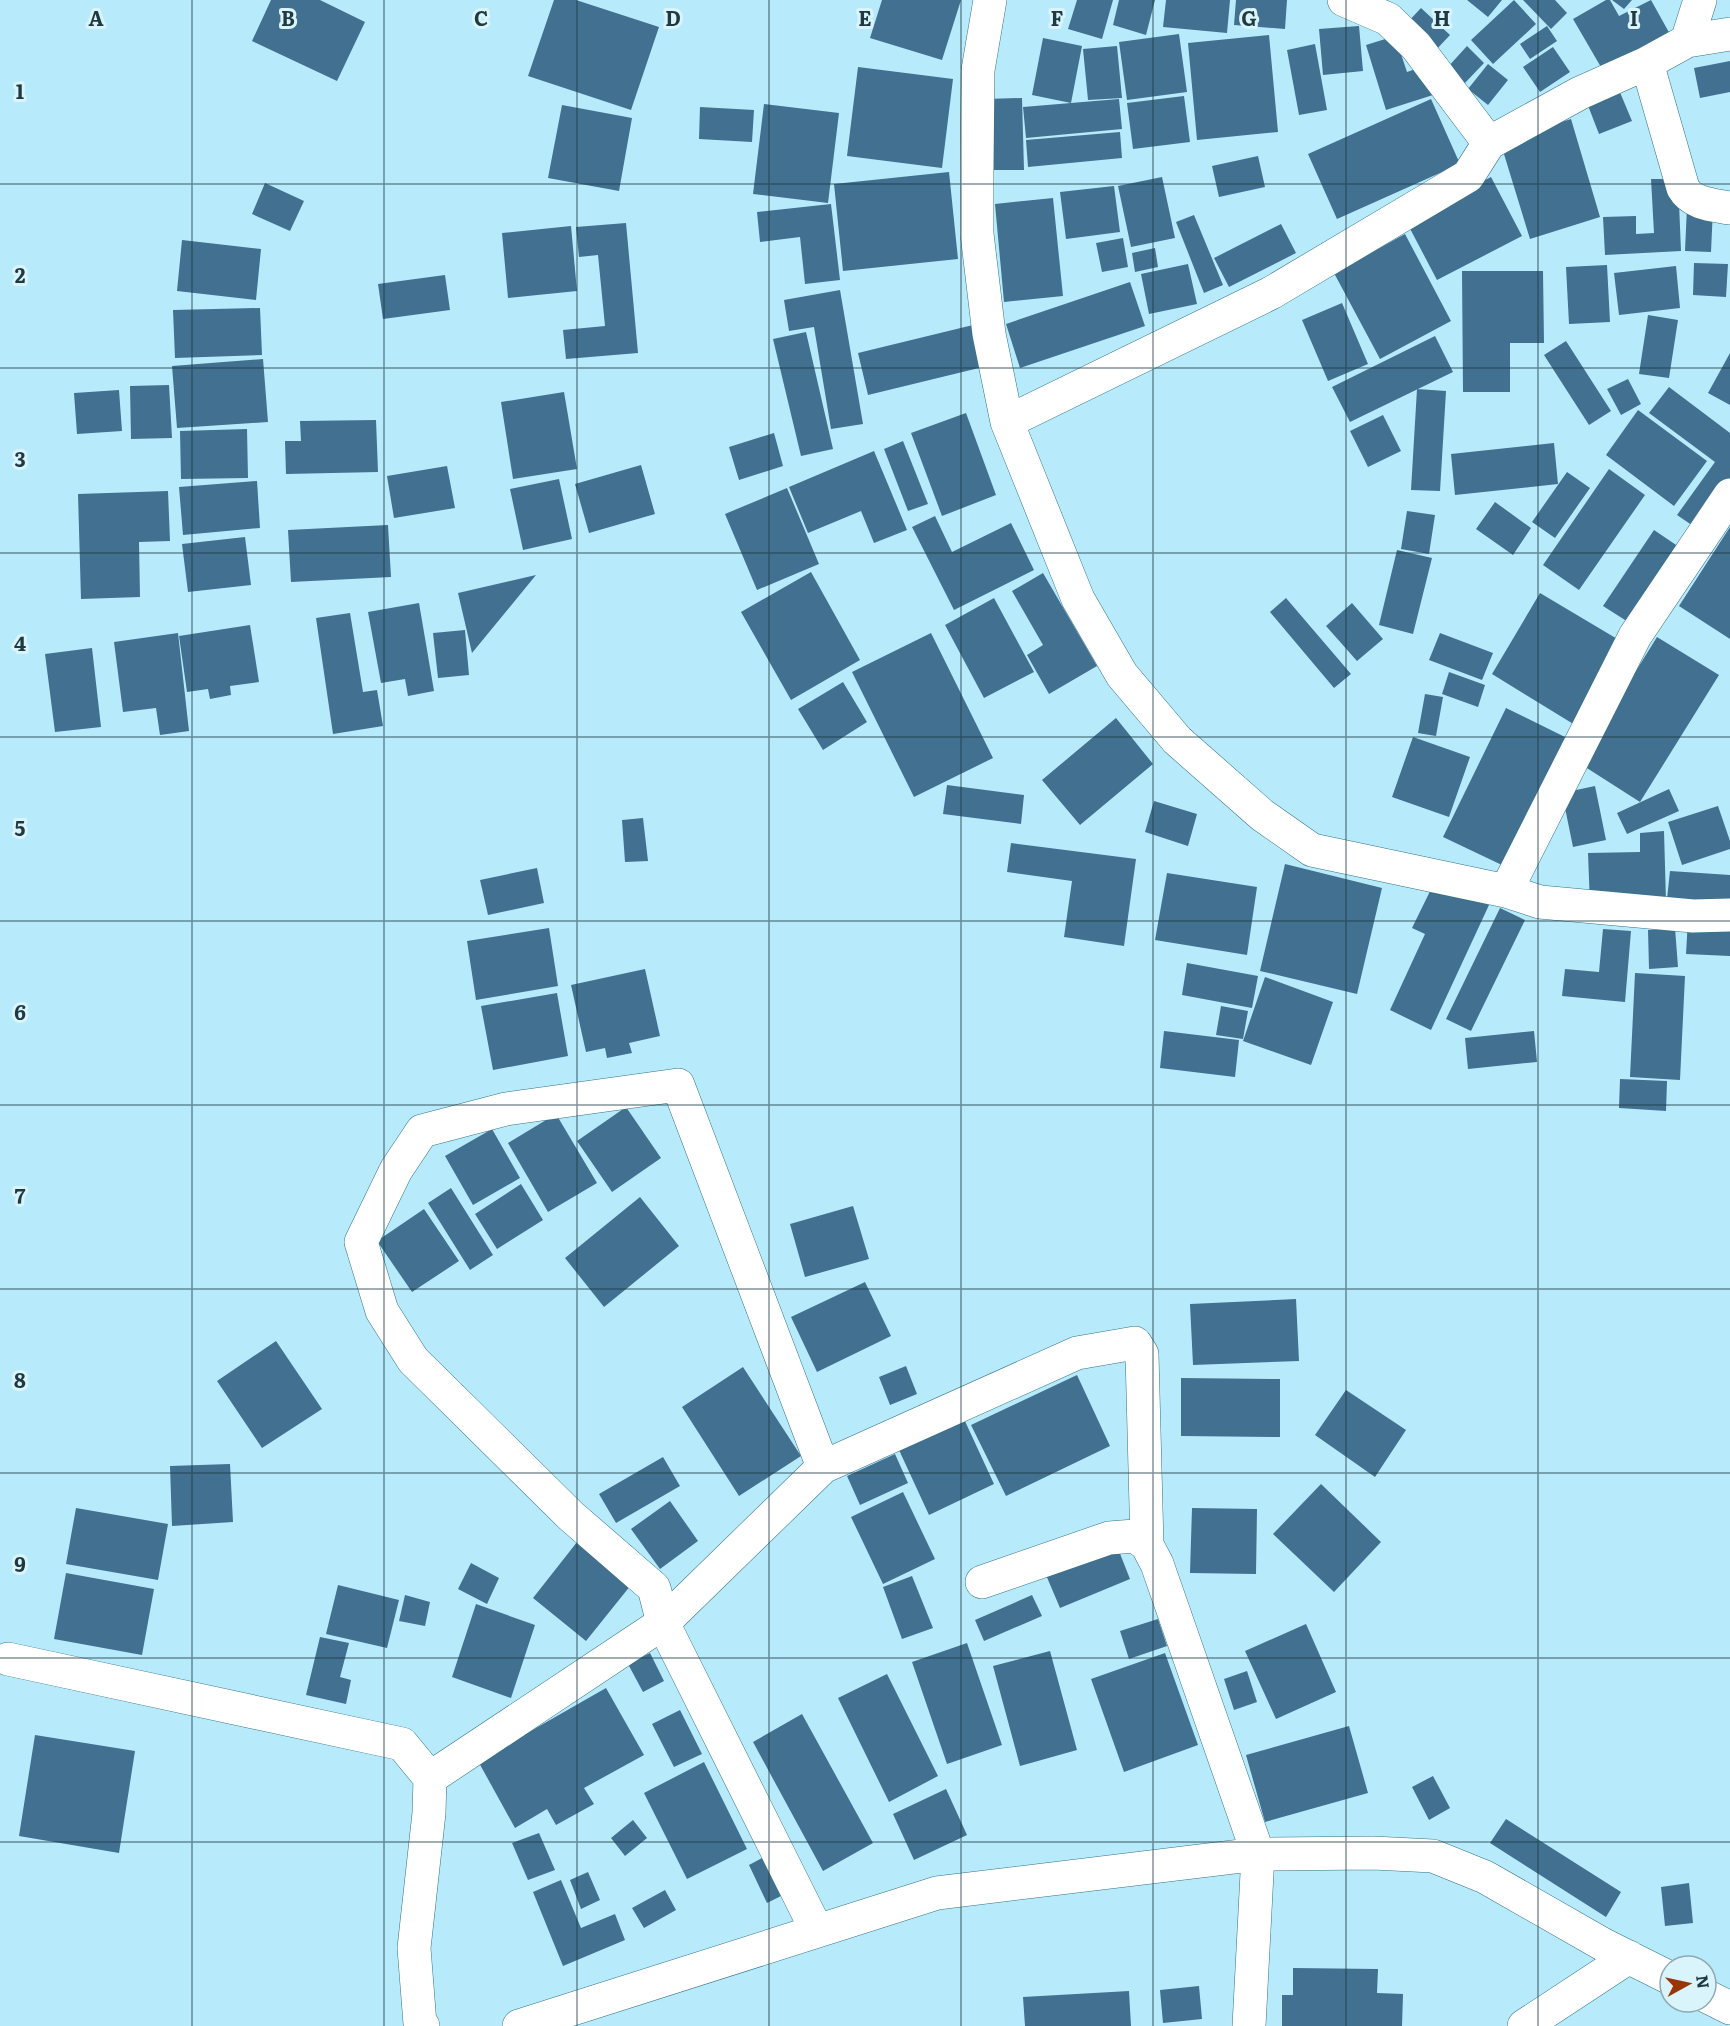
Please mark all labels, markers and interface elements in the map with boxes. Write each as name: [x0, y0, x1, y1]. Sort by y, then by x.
text: A: [88, 2, 104, 32]
text: B: [281, 2, 295, 32]
text: C: [474, 2, 488, 32]
text: D: [665, 2, 681, 32]
text: E: [858, 2, 872, 32]
text: F: [1051, 2, 1064, 32]
text: G: [1241, 2, 1257, 32]
text: H: [1434, 2, 1450, 32]
text: I: [1630, 2, 1638, 32]
text: 1: [16, 75, 24, 105]
text: 2: [15, 259, 26, 289]
text: 3: [14, 443, 26, 473]
text: 4: [14, 627, 26, 657]
text: 5: [15, 812, 26, 842]
text: 6: [14, 996, 26, 1026]
text: 7: [15, 1180, 26, 1210]
text: 8: [14, 1364, 26, 1394]
text: 9: [14, 1548, 26, 1578]
north arrow: [1658, 1954, 1718, 2014]
text: N: [1691, 1973, 1717, 1990]

